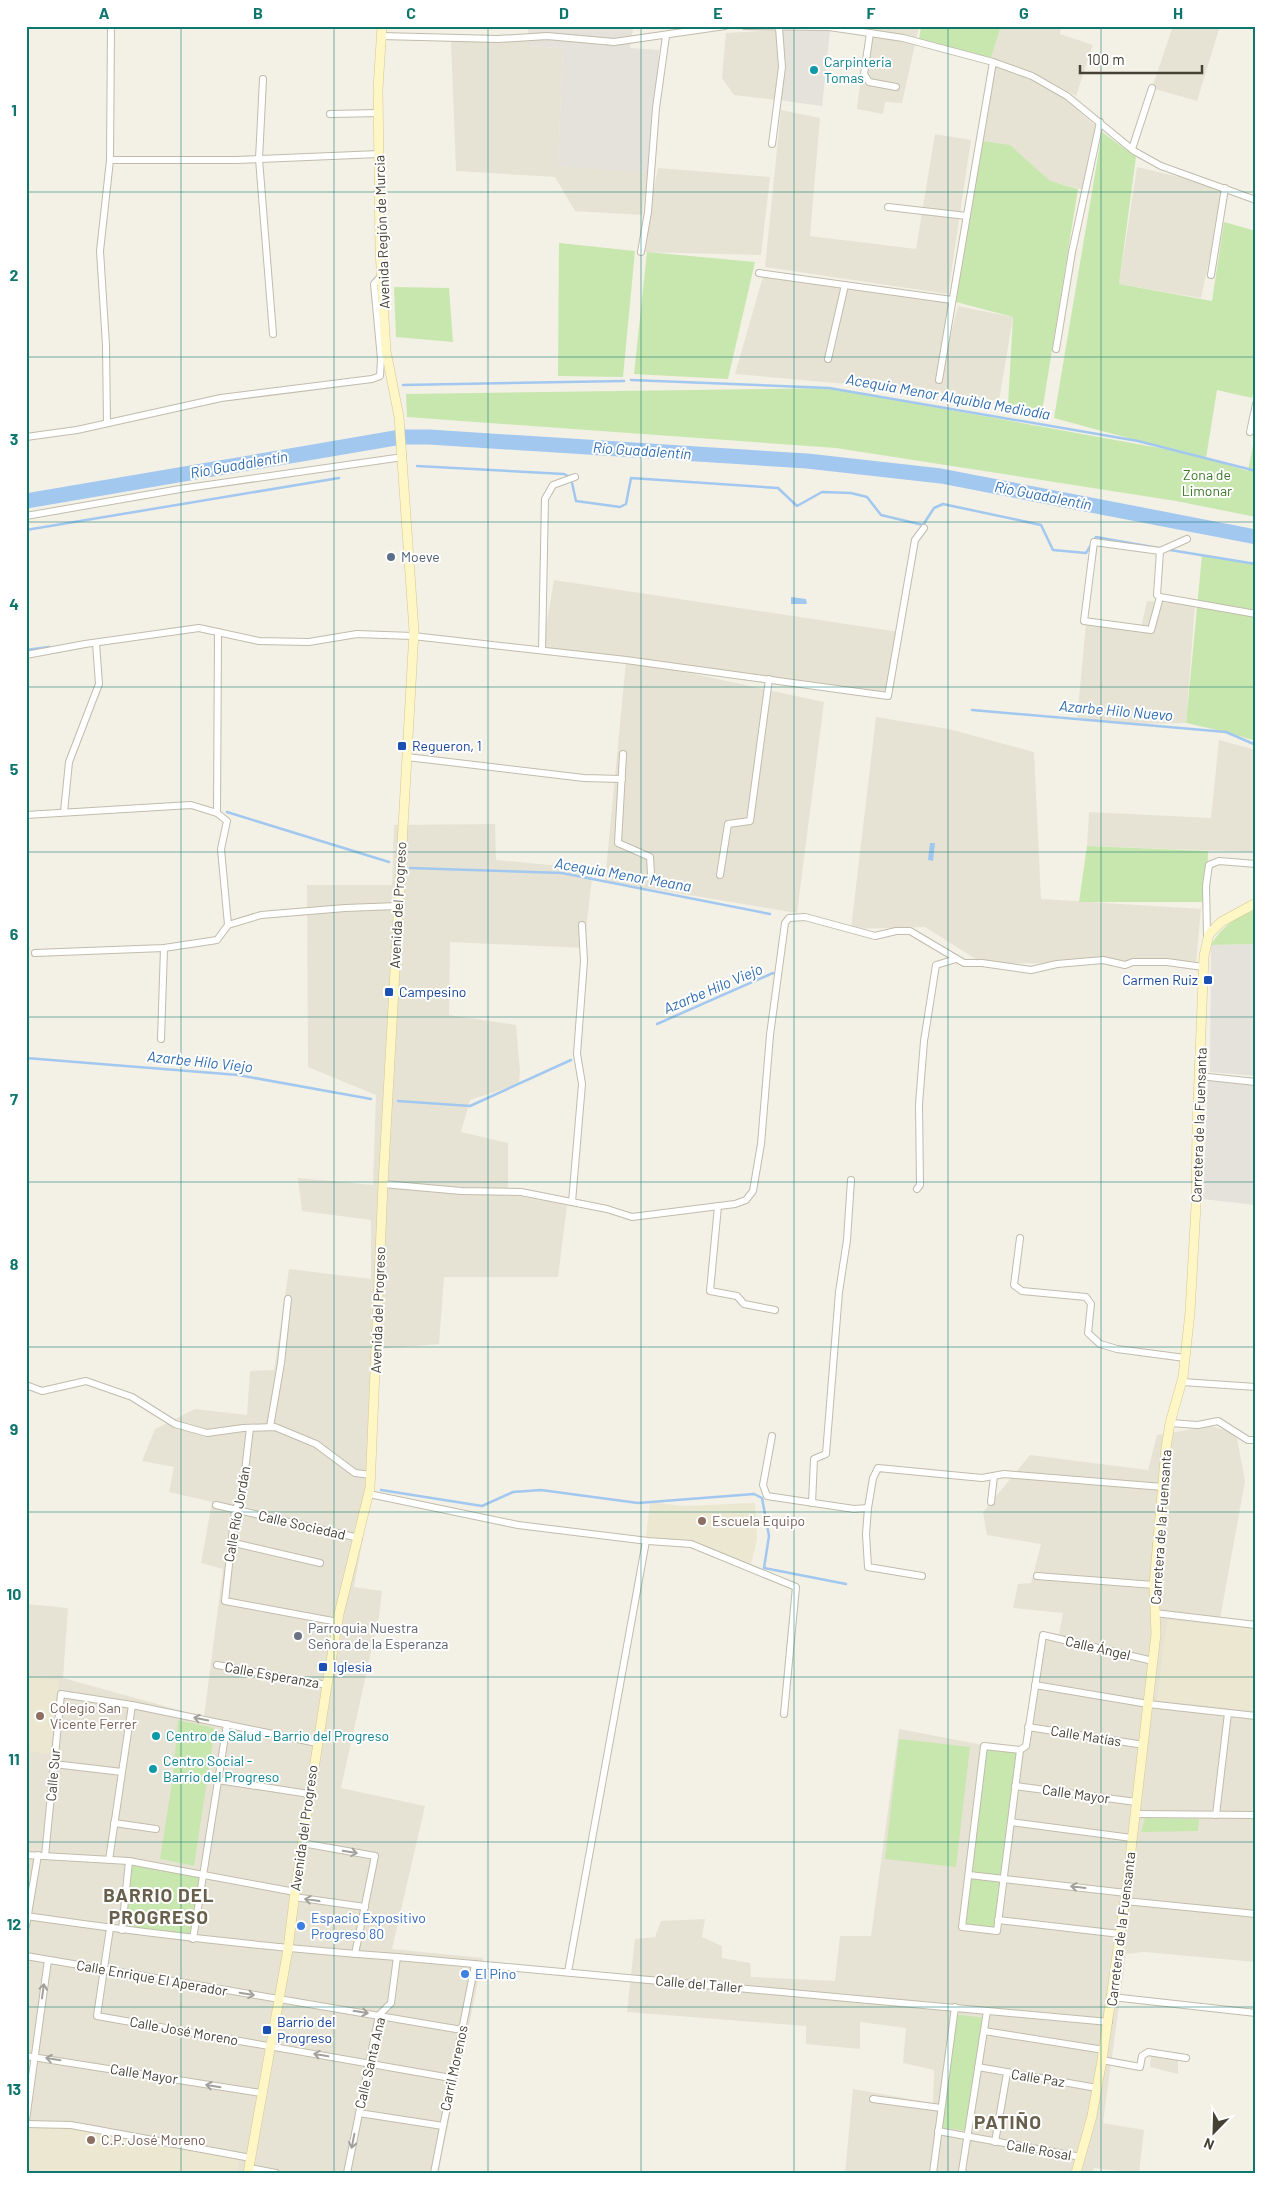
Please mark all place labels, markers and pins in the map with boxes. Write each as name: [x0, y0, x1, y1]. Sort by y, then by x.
place label: Carpinteria Tomas: [824, 53, 892, 86]
marker: Carpinteria Tomas: [808, 64, 820, 76]
place label: Moeve: [401, 548, 440, 565]
marker: Moeve: [385, 551, 397, 563]
place label: Regueron, 1: [412, 737, 482, 754]
marker: Regueron, 1: [396, 740, 408, 752]
place label: Carmen Ruiz: [1122, 971, 1198, 988]
marker: Carmen Ruiz: [1202, 974, 1214, 986]
place label: Campesino: [399, 983, 466, 1000]
marker: Campesino: [383, 986, 395, 998]
place label: Escuela Equipo: [712, 1512, 805, 1529]
marker: Escuela Equipo: [696, 1515, 708, 1527]
place label: Parroquia Nuestra Señora de la Esperanza: [308, 1619, 448, 1652]
marker: Parroquia Nuestra Señora de la Esperanza: [292, 1630, 304, 1642]
place label: Iglesia: [333, 1658, 372, 1675]
marker: Iglesia: [317, 1661, 329, 1673]
place label: Colegio San Vicente Ferrer: [50, 1699, 137, 1732]
marker: Colegio San Vicente Ferrer: [34, 1710, 46, 1722]
place label: Centro de Salud - Barrio del Progreso: [166, 1727, 389, 1744]
marker: Centro de Salud - Barrio del Progreso: [150, 1730, 162, 1742]
place label: Centro Social - Barrio del Progreso: [163, 1752, 279, 1785]
marker: Centro Social - Barrio del Progreso: [147, 1763, 159, 1775]
place label: Espacio Expositivo Progreso 80: [311, 1909, 426, 1942]
marker: Espacio Expositivo Progreso 80: [295, 1920, 307, 1932]
place label: El Pino: [475, 1965, 516, 1982]
marker: El Pino: [459, 1968, 471, 1980]
place label: Barrio del Progreso: [277, 2013, 335, 2046]
marker: Barrio del Progreso: [261, 2024, 273, 2036]
place label: C.P. José Moreno: [101, 2131, 206, 2148]
marker: C.P. José Moreno: [85, 2134, 97, 2146]

